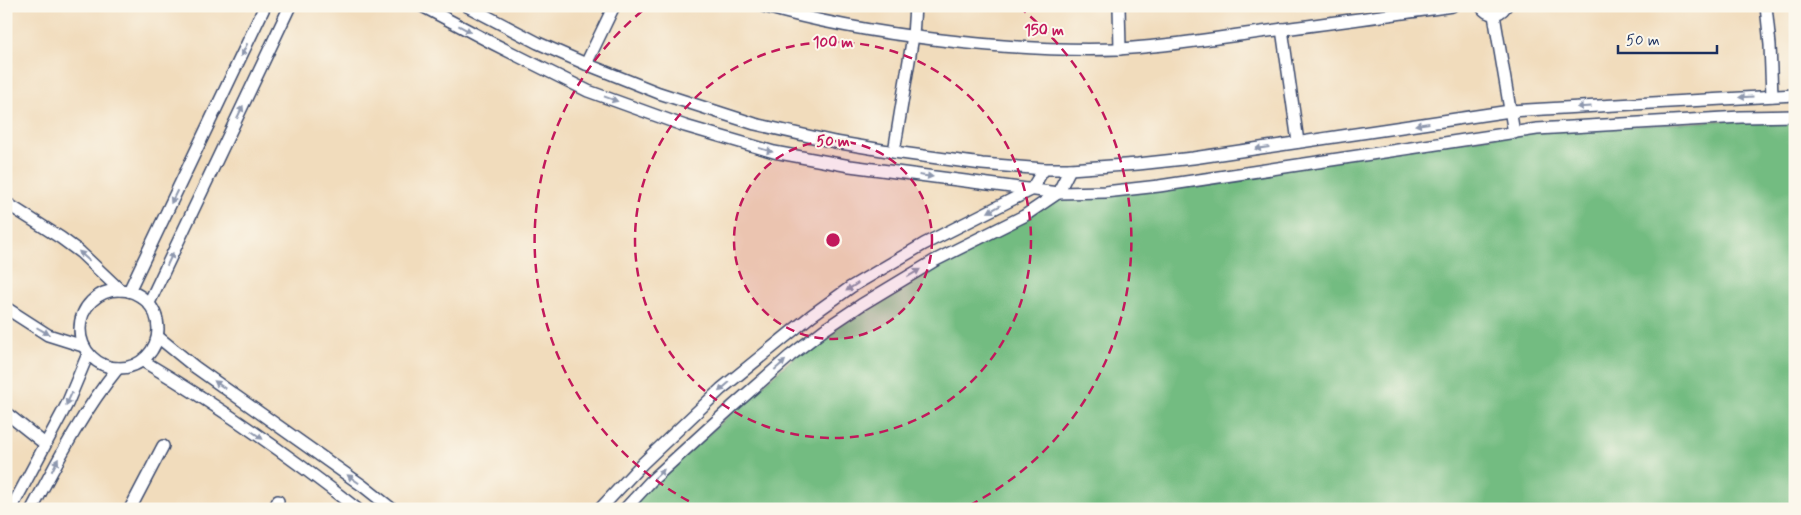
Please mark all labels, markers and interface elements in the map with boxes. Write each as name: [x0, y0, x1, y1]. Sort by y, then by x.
text: 150 m: [1024, 21, 1064, 41]
scale bar: [1618, 22, 1717, 54]
one-way arrow: [458, 25, 472, 33]
text: 50 m: [1626, 31, 1660, 51]
text: 100 m: [813, 33, 853, 53]
one-way arrow: [240, 43, 248, 58]
one-way arrow: [1738, 94, 1754, 102]
one-way arrow: [604, 96, 619, 103]
one-way arrow: [1576, 103, 1592, 111]
one-way arrow: [236, 105, 244, 119]
one-way arrow: [1414, 120, 1430, 128]
text: 50 m: [816, 132, 850, 152]
one-way arrow: [1253, 144, 1269, 152]
one-way arrow: [758, 146, 773, 154]
one-way arrow: [918, 172, 934, 180]
one-way arrow: [170, 190, 178, 204]
one-way arrow: [987, 205, 1001, 213]
centre of rings: [824, 231, 842, 249]
one-way arrow: [79, 250, 91, 262]
one-way arrow: [166, 252, 174, 266]
one-way arrow: [907, 269, 920, 278]
one-way arrow: [845, 282, 858, 292]
one-way arrow: [36, 327, 49, 336]
one-way arrow: [773, 359, 785, 371]
one-way arrow: [214, 380, 227, 390]
one-way arrow: [718, 381, 730, 393]
one-way arrow: [65, 391, 73, 406]
one-way arrow: [250, 430, 264, 440]
one-way arrow: [51, 458, 59, 473]
one-way arrow: [653, 468, 665, 480]
one-way arrow: [346, 474, 360, 484]

